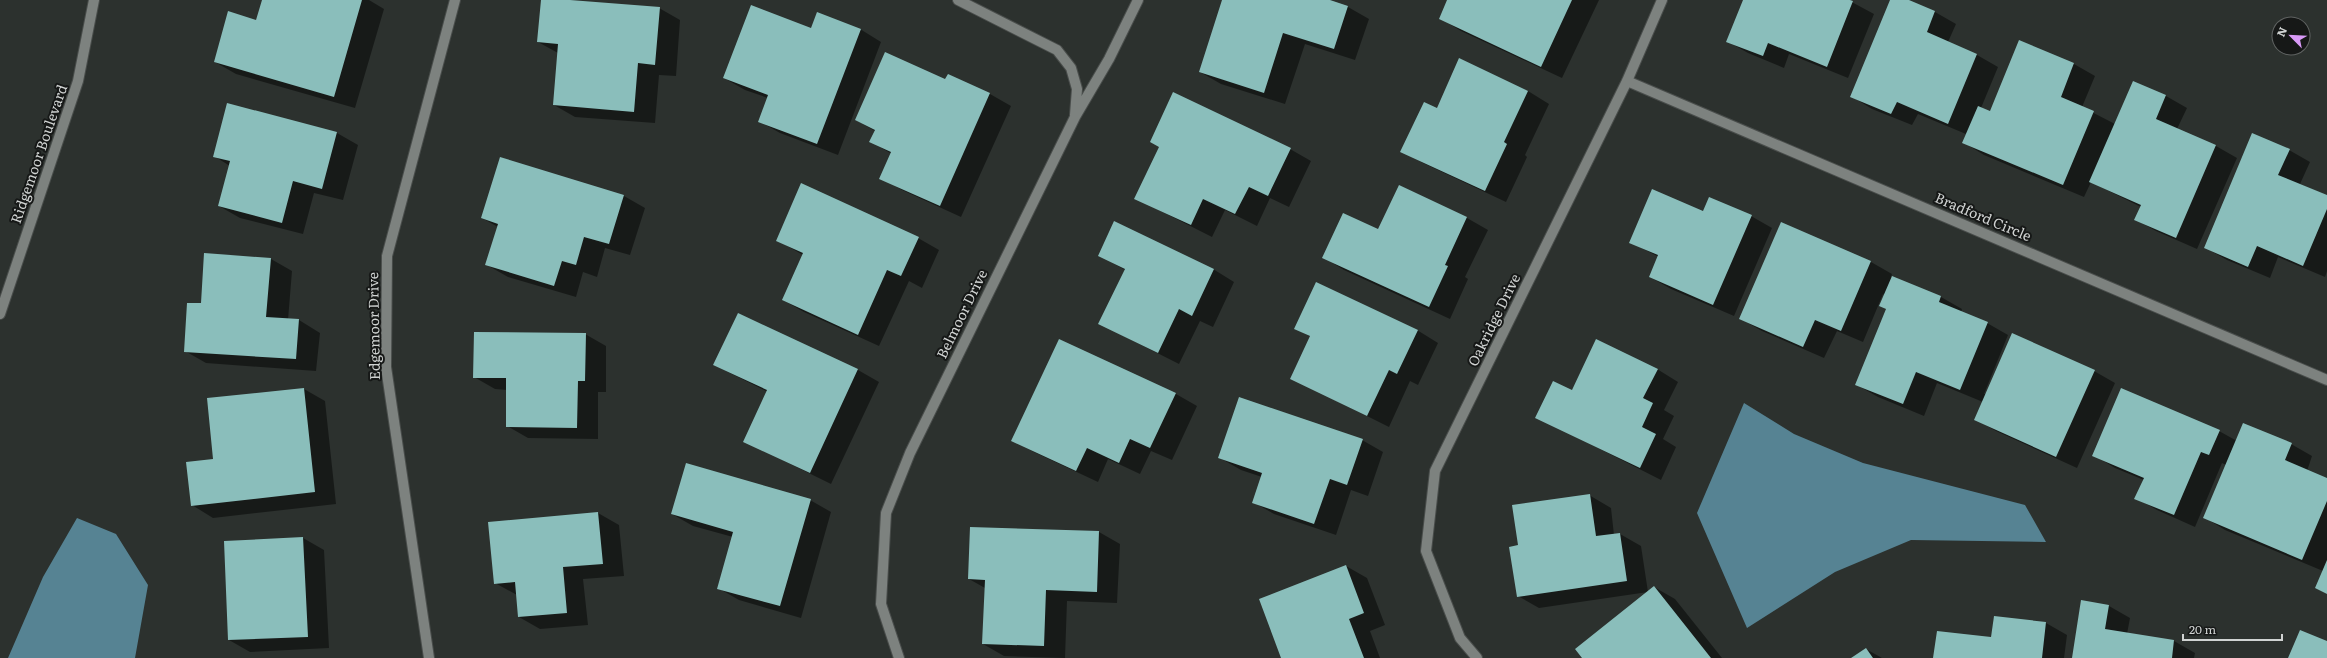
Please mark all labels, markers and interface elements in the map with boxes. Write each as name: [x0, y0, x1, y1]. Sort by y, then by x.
north arrow: [2271, 16, 2311, 56]
text: N: [2272, 24, 2290, 39]
street label: Ridgemoor Boulevard: [5, 81, 71, 226]
street label: Bradford Circle: [1932, 187, 2035, 245]
street label: Belmoor Drive: [931, 266, 991, 361]
street label: Oakridge Drive: [1462, 270, 1524, 369]
street label: Edgemoor Drive: [362, 272, 384, 380]
scale bar: [2183, 616, 2282, 642]
text: 20 m: [2189, 620, 2216, 638]

